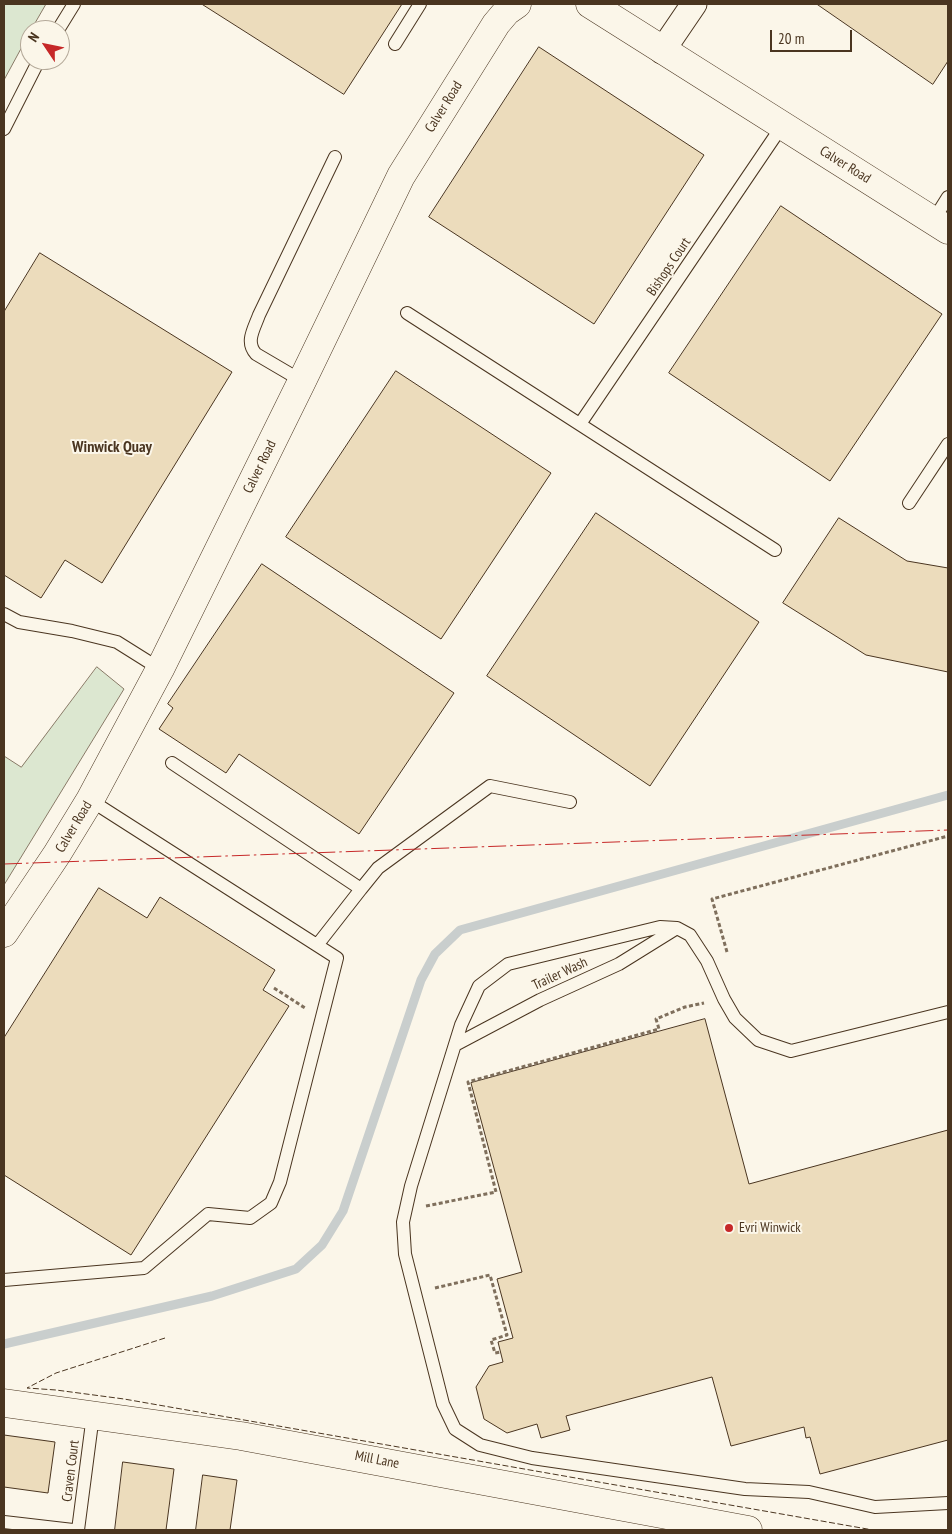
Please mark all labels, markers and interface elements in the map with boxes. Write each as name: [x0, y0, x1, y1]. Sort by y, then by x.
north arrow: [20, 20, 70, 70]
scale bar: [772, 20, 854, 52]
text: N: [24, 29, 43, 45]
text: 20 m: [778, 29, 804, 48]
street label: Calver Road: [422, 78, 466, 136]
street label: Calver Road: [816, 143, 874, 187]
street label: Bishops Court: [643, 235, 695, 299]
district label: Winwick Quay: [72, 437, 152, 457]
street label: Calver Road: [240, 438, 280, 496]
street label: Calver Road: [52, 798, 96, 856]
street label: Trailer Wash: [530, 954, 590, 994]
place label: Evri Winwick: [739, 1220, 801, 1236]
marker: Evri Winwick: [723, 1222, 735, 1234]
street label: Craven Court: [59, 1439, 83, 1503]
street label: Mill Lane: [354, 1448, 400, 1472]

